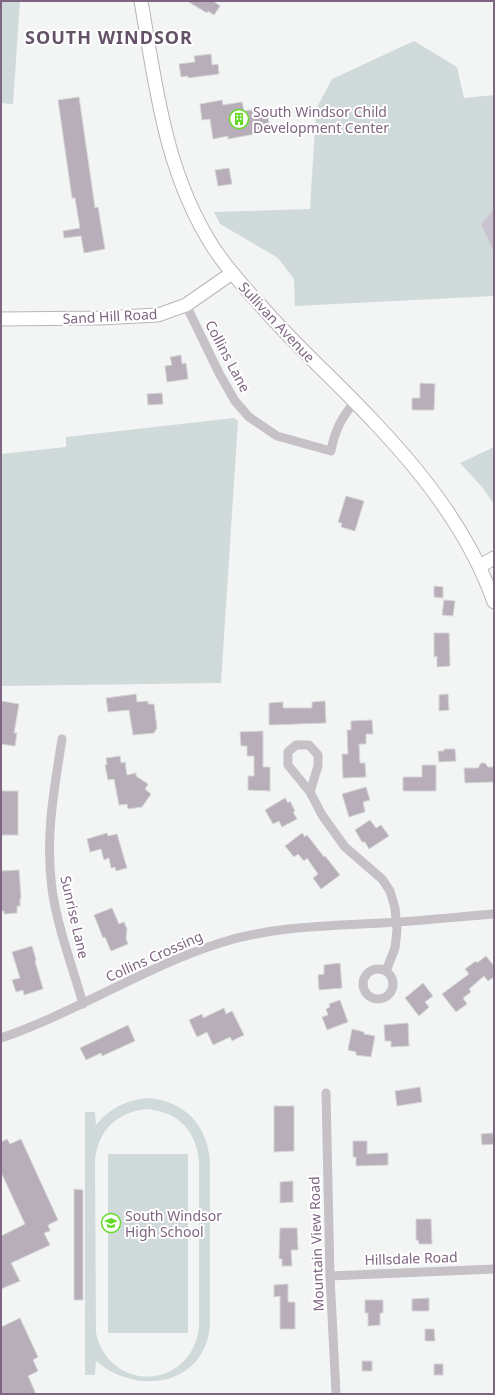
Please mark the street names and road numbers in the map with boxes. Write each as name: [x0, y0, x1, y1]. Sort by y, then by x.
street label: Sullivan Avenue: [235, 278, 319, 366]
street label: Sand Hill Road: [62, 304, 158, 328]
street label: Collins Lane: [201, 317, 255, 395]
street label: Sunrise Lane: [56, 874, 94, 960]
street label: Collins Crossing: [103, 926, 205, 986]
street label: Mountain View Road: [304, 1176, 328, 1312]
street label: Hillsdale Road: [364, 1247, 458, 1269]

